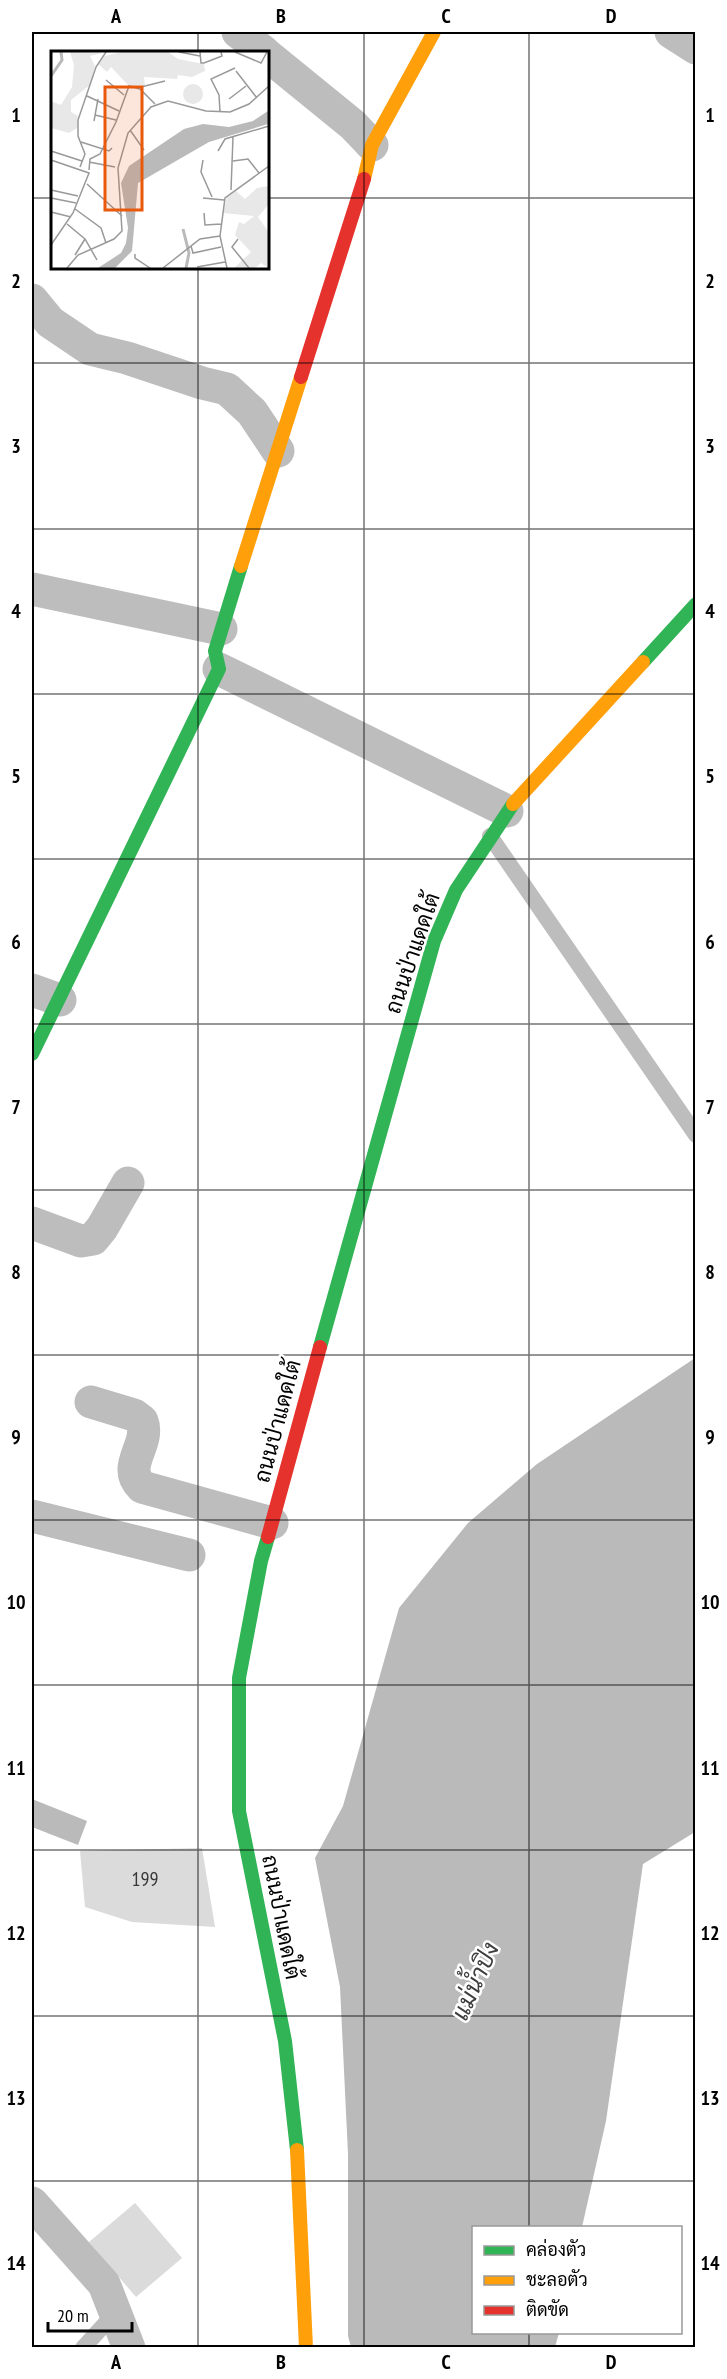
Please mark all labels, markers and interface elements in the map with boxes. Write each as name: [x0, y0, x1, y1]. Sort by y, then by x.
text: A: [110, 3, 122, 29]
text: B: [276, 3, 286, 29]
text: C: [441, 3, 451, 29]
text: D: [606, 3, 617, 29]
inset map: [51, 51, 268, 268]
text: 1: [11, 102, 21, 128]
text: 1: [705, 102, 715, 128]
text: 2: [11, 268, 21, 294]
text: 2: [705, 268, 715, 294]
text: 3: [11, 433, 21, 459]
text: 3: [705, 433, 715, 459]
text: 4: [11, 598, 21, 624]
text: 4: [705, 598, 715, 624]
text: 5: [11, 763, 21, 789]
text: 5: [705, 763, 715, 789]
street label: ถนนป่าแดดใต้: [378, 888, 446, 1017]
text: 6: [11, 929, 21, 955]
text: 6: [705, 929, 715, 955]
text: 7: [11, 1094, 21, 1120]
text: 7: [705, 1094, 715, 1120]
text: 8: [11, 1259, 21, 1285]
text: 8: [705, 1259, 715, 1285]
street label: ถนนป่าแดดใต้: [247, 1356, 307, 1486]
text: 9: [11, 1424, 21, 1450]
text: 9: [705, 1424, 715, 1450]
text: 10: [6, 1589, 26, 1615]
text: 10: [700, 1589, 720, 1615]
text: 11: [6, 1755, 26, 1781]
text: 11: [700, 1755, 720, 1781]
street label: ถนนป่าแดดใต้: [256, 1852, 308, 1982]
house number: 199: [132, 1866, 159, 1892]
text: 12: [6, 1920, 26, 1946]
text: 12: [700, 1920, 720, 1946]
water label: แม่น้ำปิง: [440, 1935, 506, 2025]
text: 13: [6, 2085, 26, 2111]
text: 13: [700, 2085, 720, 2111]
legend: [472, 2226, 682, 2334]
text: คล่องตัว: [526, 2238, 586, 2261]
text: 14: [6, 2250, 26, 2276]
text: 14: [700, 2250, 720, 2276]
text: ชะลอตัว: [526, 2268, 588, 2291]
scale bar: [48, 2295, 132, 2333]
text: ติดขัด: [526, 2298, 569, 2321]
text: 20 m: [57, 2304, 89, 2327]
text: A: [110, 2349, 122, 2375]
text: B: [276, 2349, 286, 2375]
text: C: [441, 2349, 451, 2375]
text: D: [606, 2349, 617, 2375]

